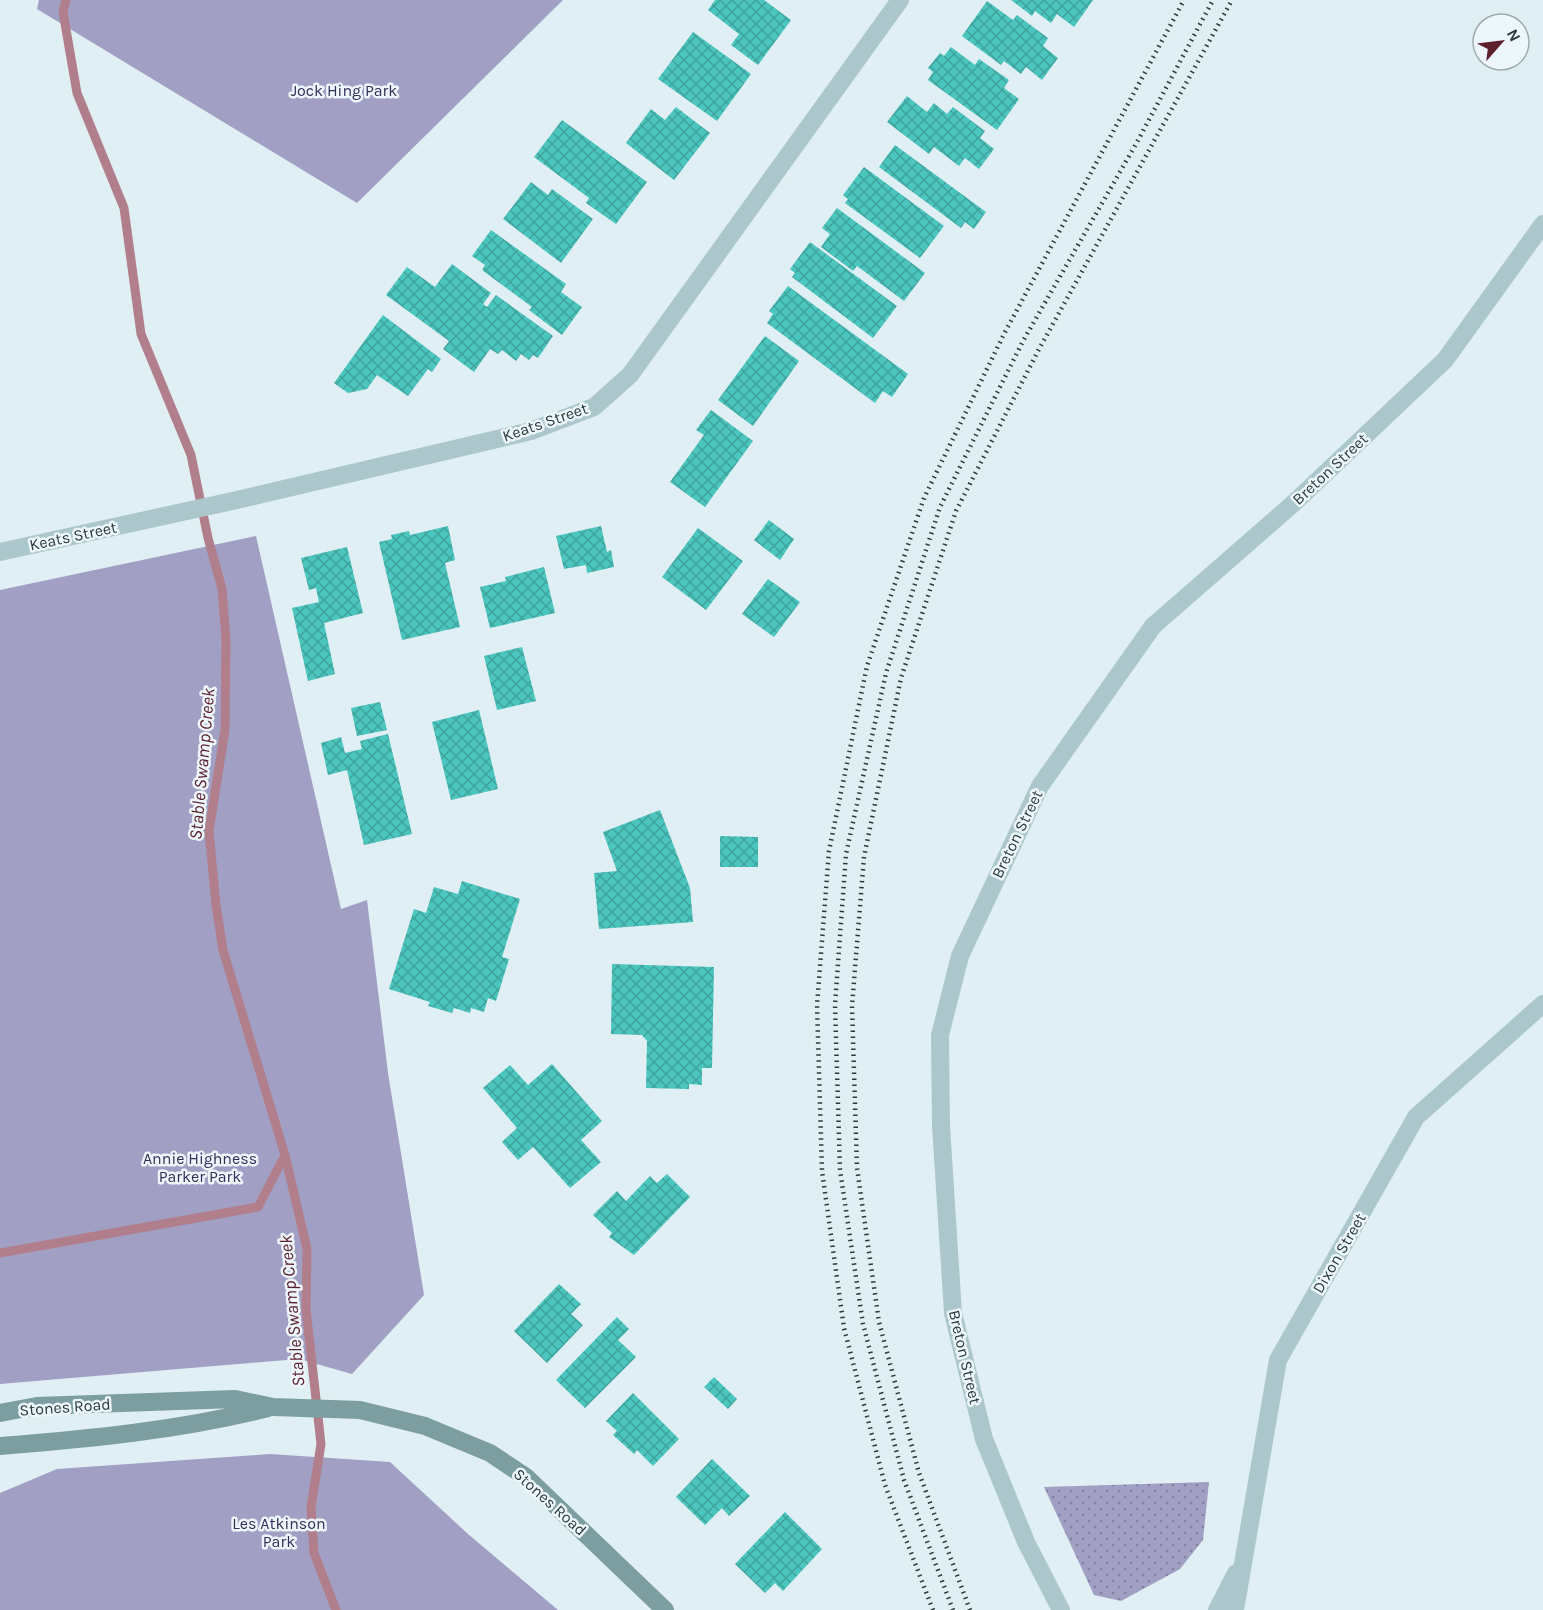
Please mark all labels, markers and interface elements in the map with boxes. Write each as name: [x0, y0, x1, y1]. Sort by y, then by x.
north arrow: [1471, 12, 1531, 72]
text: N: [1503, 26, 1525, 45]
park label: Jock Hing Park: [291, 81, 397, 100]
street label: Keats Street: [500, 399, 590, 445]
street label: Breton Street: [1288, 429, 1372, 509]
street label: Keats Street: [28, 517, 118, 555]
water label: Stable Swamp Creek: [184, 686, 220, 841]
street label: Breton Street: [987, 787, 1047, 881]
park label: Annie Highness Parker Park: [143, 1149, 257, 1186]
street label: Dixon Street: [1308, 1209, 1370, 1297]
water label: Stable Swamp Creek: [274, 1233, 310, 1388]
street label: Breton Street: [945, 1308, 985, 1406]
street label: Stones Road: [19, 1394, 111, 1420]
street label: Stones Road: [510, 1464, 590, 1540]
park label: Les Atkinson Park: [232, 1514, 326, 1551]

